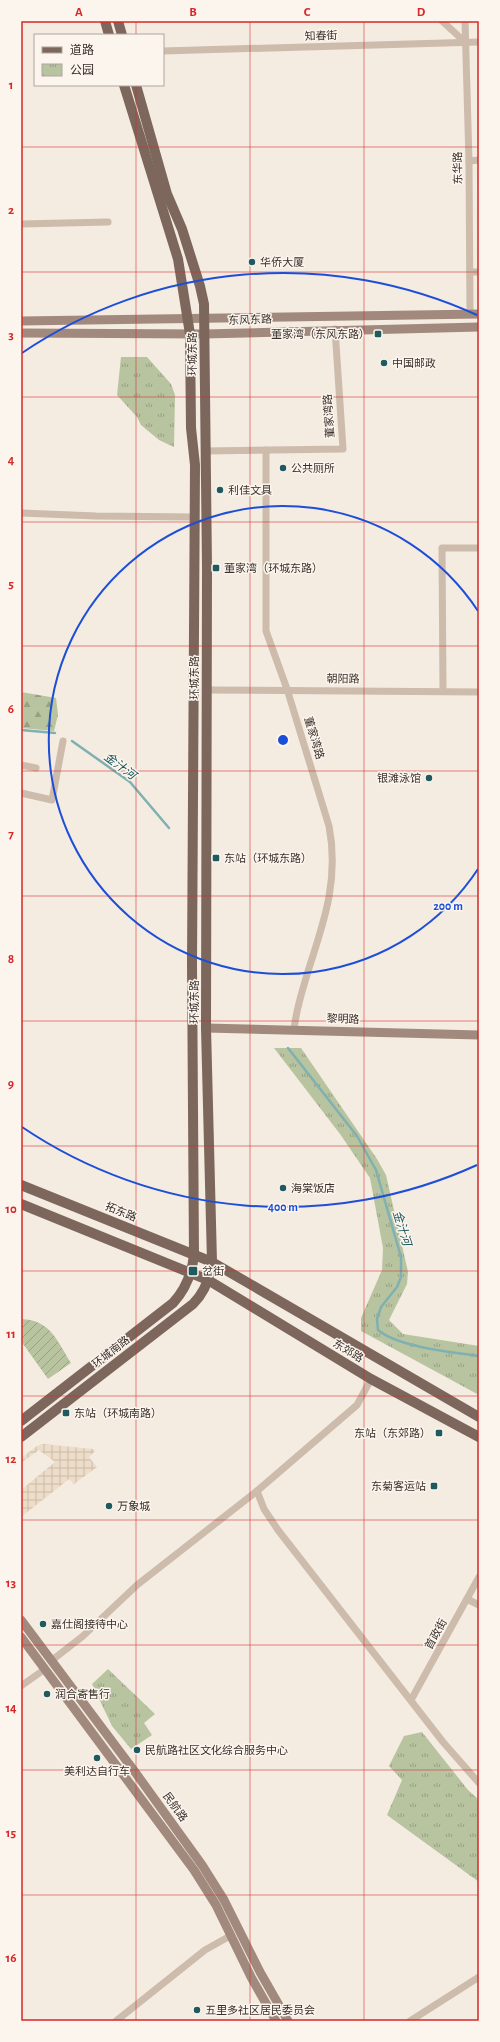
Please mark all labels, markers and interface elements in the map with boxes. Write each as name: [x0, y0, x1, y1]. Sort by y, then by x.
text: A: [75, 6, 83, 19]
text: B: [189, 6, 197, 19]
text: C: [304, 6, 311, 19]
text: D: [417, 6, 426, 19]
street label: 知春街: [304, 29, 338, 42]
legend: [34, 34, 164, 86]
text: 道路: [70, 43, 94, 56]
text: 公园: [70, 64, 94, 76]
text: 1: [9, 79, 13, 92]
street label: 东华路: [451, 151, 464, 185]
text: 2: [8, 204, 14, 217]
place label: 华侨大厦: [260, 256, 304, 268]
marker: 华侨大厦: [247, 257, 257, 267]
street label: 东风东路: [228, 313, 272, 326]
place label: 董家湾（东风东路）: [271, 328, 370, 340]
text: 3: [8, 329, 14, 342]
marker: 董家湾（东风东路）: [373, 329, 383, 339]
street label: 环城东路: [186, 332, 198, 376]
place label: 中国邮政: [392, 357, 436, 369]
marker: 中国邮政: [379, 358, 389, 368]
street label: 董家湾路: [321, 394, 336, 438]
text: 4: [8, 454, 15, 467]
place label: 公共厕所: [291, 462, 335, 474]
marker: 公共厕所: [278, 463, 288, 473]
place label: 利佳文具: [228, 484, 272, 496]
marker: 利佳文具: [215, 485, 225, 495]
place label: 董家湾（环城东路）: [224, 562, 323, 574]
marker: 董家湾（环城东路）: [211, 563, 221, 573]
text: 5: [8, 578, 14, 591]
street label: 环城东路: [188, 656, 200, 700]
street label: 朝阳路: [326, 672, 360, 685]
text: 6: [8, 703, 14, 716]
street label: 董家湾路: [302, 715, 327, 761]
centre of rings: [276, 733, 290, 747]
water label: 金汁河: [102, 750, 140, 783]
place label: 银滩泳馆: [377, 772, 421, 784]
marker: 银滩泳馆: [424, 773, 434, 783]
text: 7: [8, 828, 14, 841]
place label: 东站（环城东路）: [224, 852, 312, 864]
marker: 东站（环城东路）: [211, 853, 221, 863]
text: 200 m: [433, 900, 463, 912]
text: 8: [8, 953, 14, 966]
street label: 环城东路: [188, 980, 200, 1024]
street label: 黎明路: [326, 1012, 360, 1025]
text: 9: [8, 1078, 14, 1091]
place label: 海棠饭店: [291, 1182, 335, 1194]
marker: 海棠饭店: [278, 1183, 288, 1193]
street label: 拓东路: [104, 1200, 139, 1223]
text: 400 m: [268, 1201, 298, 1213]
text: 10: [5, 1203, 17, 1216]
water label: 金汁河: [391, 1209, 415, 1249]
marker: 岔街: [187, 1265, 199, 1277]
place label: 岔街: [202, 1265, 224, 1277]
text: 11: [6, 1328, 16, 1341]
street label: 环城南路: [90, 1333, 132, 1370]
street label: 东郊路: [331, 1337, 365, 1364]
place label: 东站（环城南路）: [74, 1407, 162, 1419]
marker: 东站（环城南路）: [61, 1408, 71, 1418]
place label: 东站（东郊路）: [354, 1427, 431, 1439]
marker: 东站（东郊路）: [434, 1428, 444, 1438]
text: 12: [6, 1453, 16, 1466]
place label: 东菊客运站: [371, 1480, 426, 1492]
marker: 东菊客运站: [429, 1481, 439, 1491]
place label: 万象城: [117, 1500, 150, 1512]
marker: 万象城: [104, 1501, 114, 1511]
text: 13: [6, 1577, 17, 1590]
street label: 首政街: [422, 1616, 449, 1651]
place label: 嘉仕阁接待中心: [51, 1618, 128, 1630]
marker: 嘉仕阁接待中心: [38, 1619, 48, 1629]
place label: 润合寄售行: [55, 1688, 110, 1700]
marker: 润合寄售行: [42, 1689, 52, 1699]
text: 14: [5, 1702, 17, 1715]
place label: 民航路社区文化综合服务中心: [145, 1744, 288, 1756]
marker: 民航路社区文化综合服务中心: [132, 1745, 142, 1755]
marker: 美利达自行车: [92, 1753, 102, 1763]
place label: 美利达自行车: [64, 1765, 130, 1777]
street label: 民航路: [161, 1790, 190, 1824]
text: 15: [6, 1827, 17, 1840]
text: 16: [6, 1952, 16, 1965]
place label: 五里多社区居民委员会: [205, 2004, 315, 2016]
marker: 五里多社区居民委员会: [192, 2005, 202, 2015]

